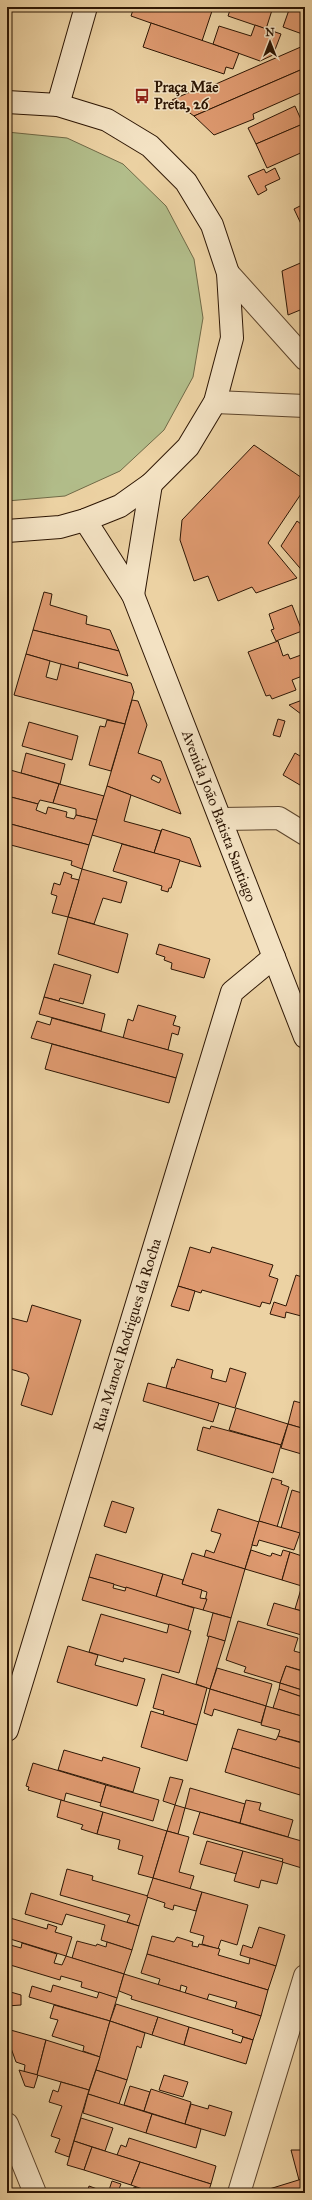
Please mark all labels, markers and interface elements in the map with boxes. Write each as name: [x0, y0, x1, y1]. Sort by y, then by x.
north arrow: [250, 22, 290, 62]
text: N: [265, 26, 275, 39]
place label: Praça Mãe Preta, 26: [154, 78, 219, 113]
bus stop icon: Praça Mãe Preta, 26: [133, 87, 151, 105]
street label: Avenida João Batista Santiago: [177, 727, 260, 905]
street label: Rua Manoel Rodrigues da Rocha: [89, 1236, 165, 1434]

